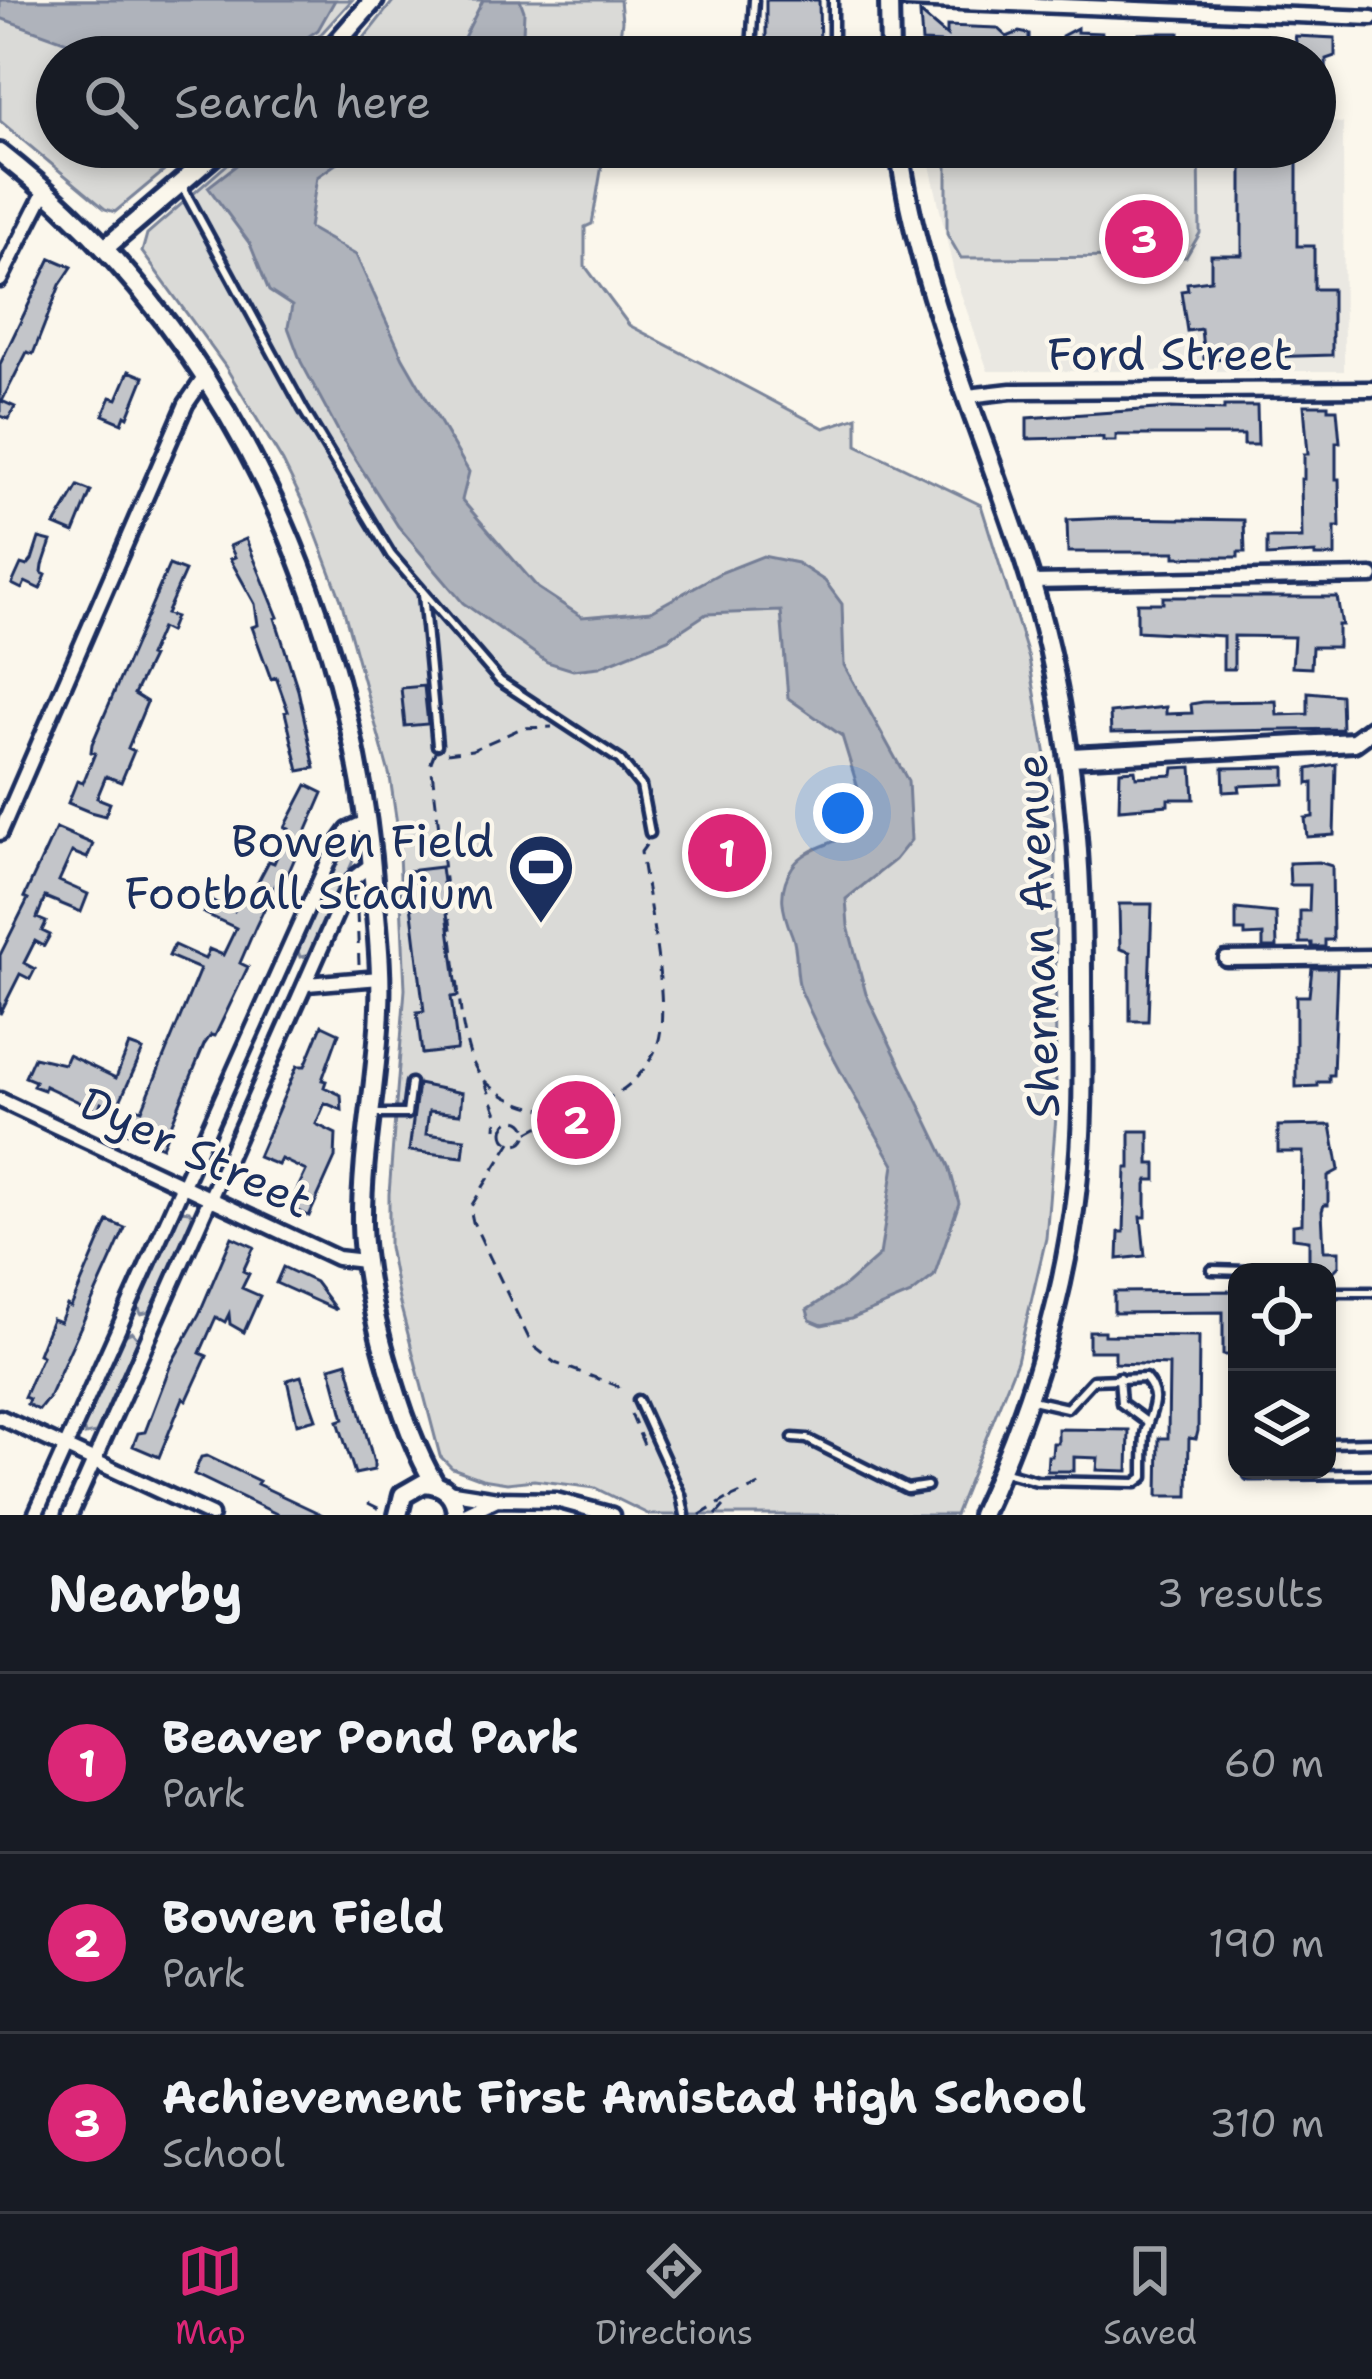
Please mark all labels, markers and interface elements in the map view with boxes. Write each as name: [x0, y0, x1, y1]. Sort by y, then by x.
search box: [36, 36, 1336, 168]
icon: search: [78, 69, 144, 135]
text: Search here: [174, 72, 431, 132]
pin: 3: [1105, 194, 1183, 284]
street label: Ford Street: [1047, 324, 1293, 384]
street label: Sherman Avenue: [1001, 753, 1073, 1119]
your location: [813, 783, 873, 843]
pin: 1: [688, 808, 766, 898]
place label: Bowen Field Football Stadium: [125, 811, 494, 923]
sports icon: Bowen Field Football Stadium: [506, 832, 576, 926]
street label: Dyer Street: [71, 1072, 321, 1232]
pin: 2: [537, 1075, 615, 1165]
map controls: [1228, 1263, 1336, 1479]
button: locate: [1228, 1263, 1336, 1371]
button: layers: [1228, 1371, 1336, 1479]
text: Nearby: [48, 1559, 243, 1627]
text: 3 results: [1157, 1567, 1324, 1619]
text: Beaver Pond Park: [162, 1707, 579, 1767]
text: 1: [78, 1737, 96, 1789]
text: 60 m: [1224, 1737, 1324, 1789]
text: Park: [162, 1767, 246, 1819]
text: Bowen Field: [162, 1887, 445, 1947]
text: 2: [73, 1917, 101, 1969]
text: 190 m: [1208, 1917, 1324, 1969]
text: Park: [162, 1947, 246, 1999]
text: Achievement First Amistad High School: [162, 2067, 1086, 2127]
text: 3: [73, 2097, 101, 2149]
text: 310 m: [1209, 2097, 1324, 2149]
text: School: [162, 2127, 285, 2179]
tab: Map: [175, 2238, 246, 2355]
tab: Directions: [596, 2238, 753, 2355]
tab: Saved: [1103, 2238, 1197, 2355]

